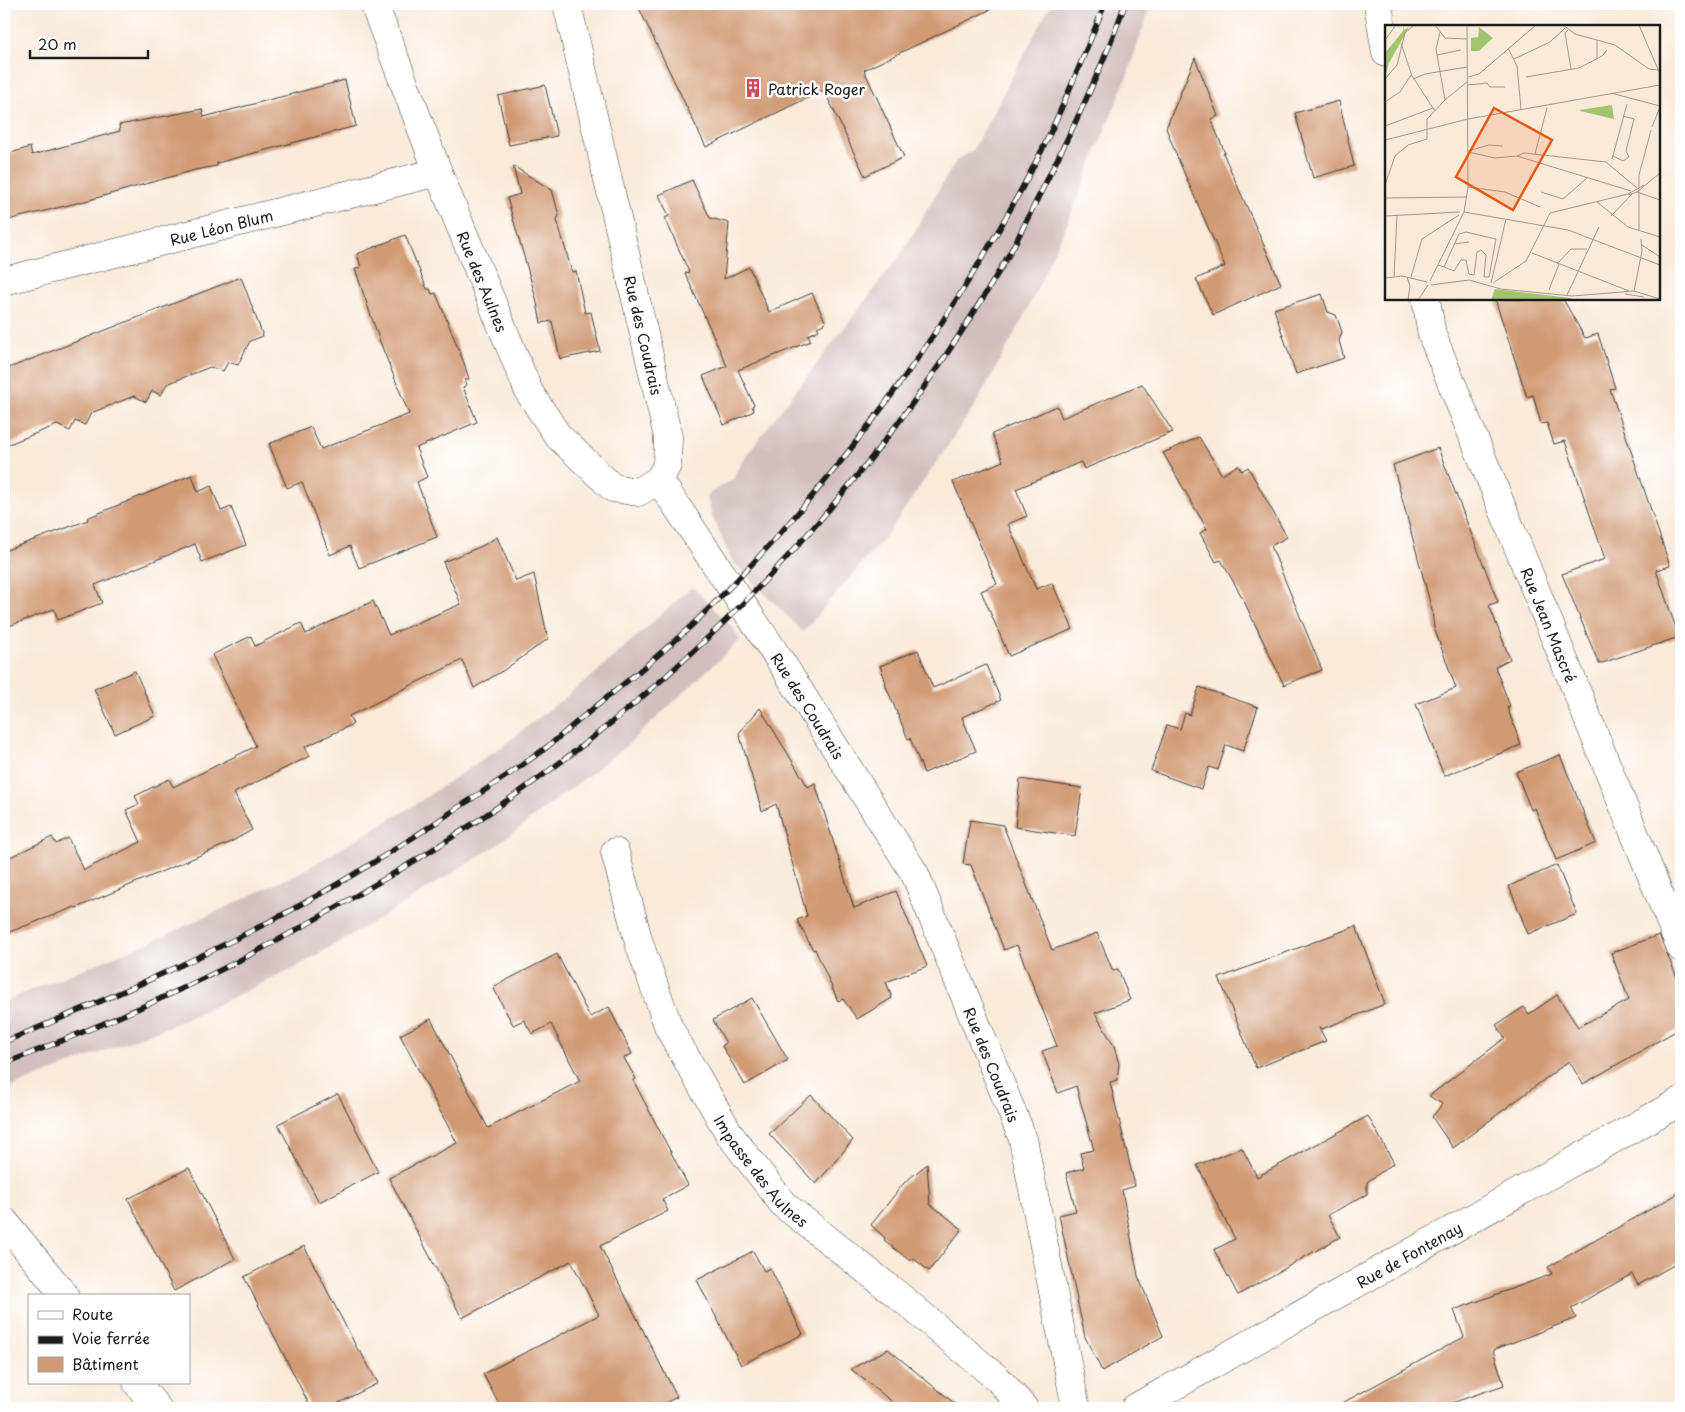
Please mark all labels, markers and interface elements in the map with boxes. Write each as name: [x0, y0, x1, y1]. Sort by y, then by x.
inset map: [1385, 25, 1660, 300]
scale bar: [30, 28, 148, 60]
text: 20 m: [38, 32, 77, 55]
building icon: Patrick Roger: [742, 77, 764, 99]
place label: Patrick Roger: [768, 77, 866, 100]
street label: Rue Léon Blum: [167, 202, 275, 250]
street label: Rue des Aulnes: [452, 227, 514, 335]
street label: Rue des Coudrais: [619, 273, 669, 397]
street label: Rue Jean Mascré: [1516, 564, 1583, 686]
street label: Rue des Coudrais: [766, 647, 851, 763]
street label: Rue des Coudrais: [959, 1003, 1026, 1125]
street label: Impasse des Aulnes: [709, 1110, 814, 1232]
street label: Rue de Fontenay: [1352, 1215, 1466, 1293]
legend: [28, 1294, 190, 1384]
text: Route: [72, 1302, 113, 1325]
text: Voie ferrée: [72, 1326, 150, 1349]
text: Bâtiment: [72, 1352, 139, 1375]

